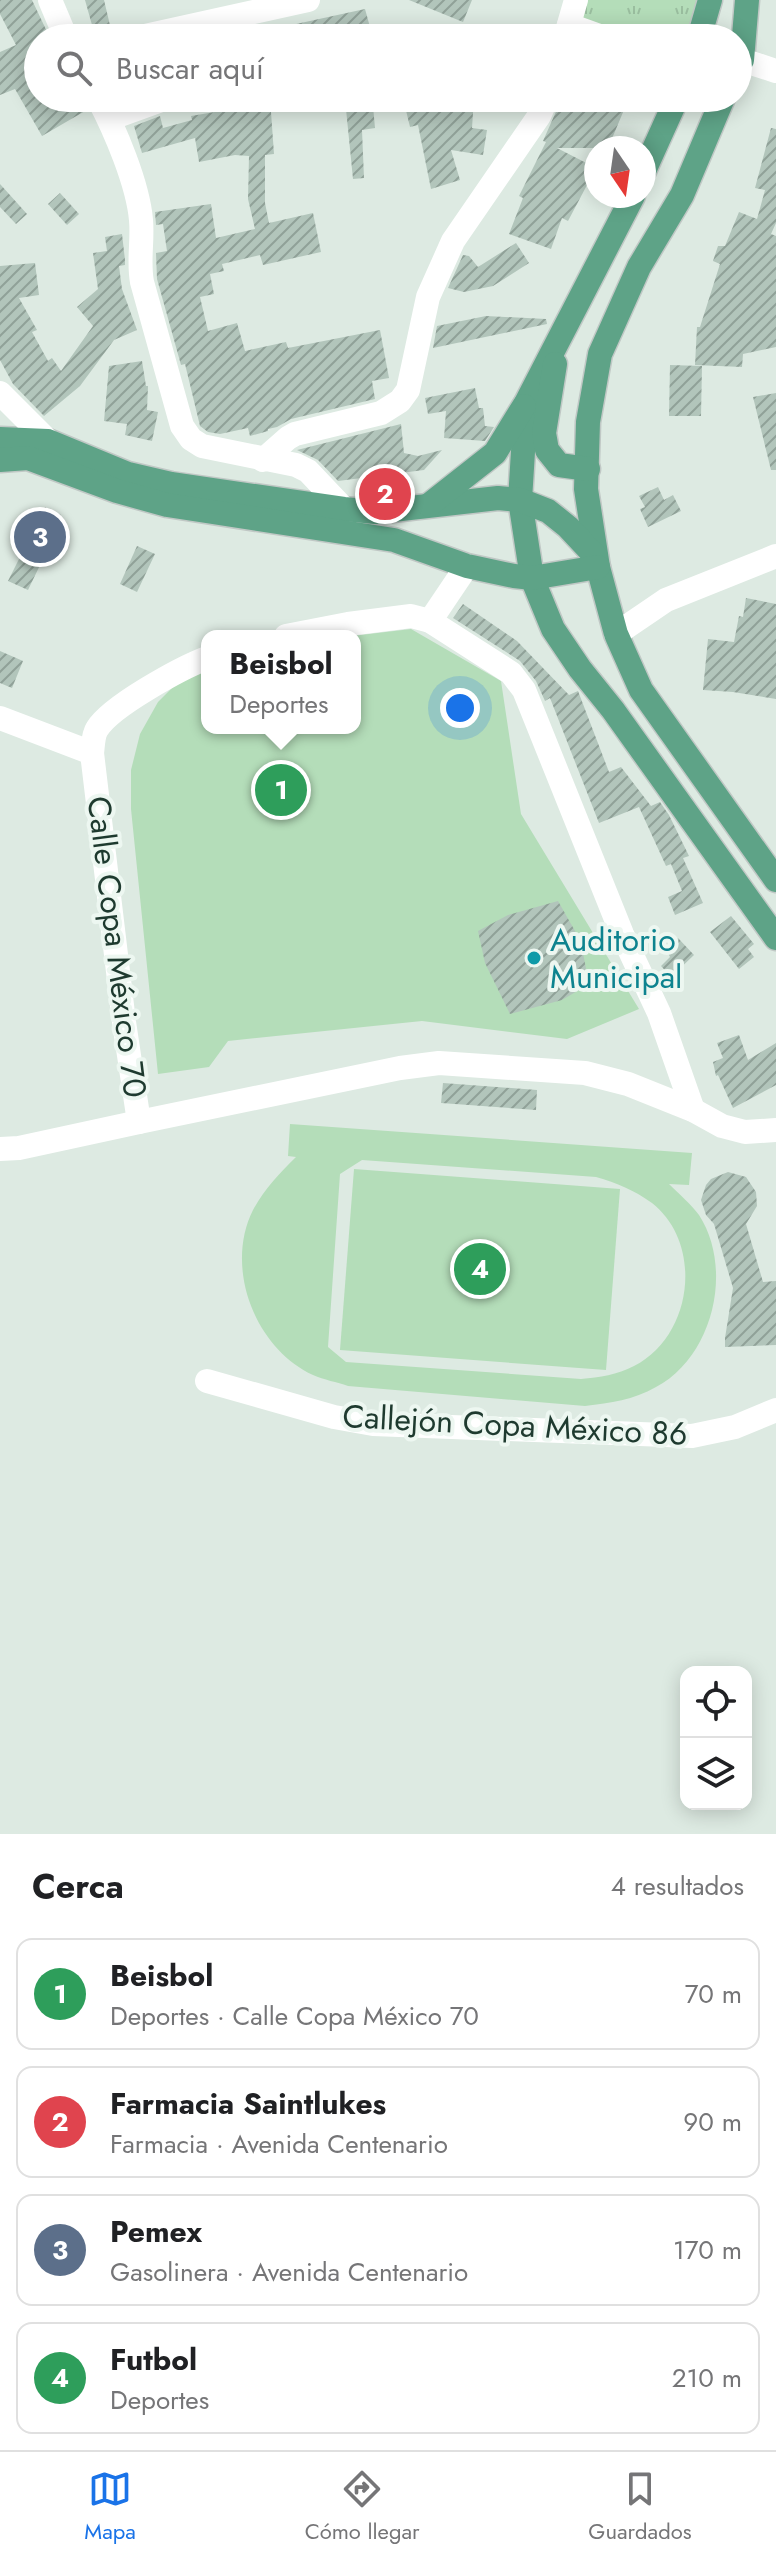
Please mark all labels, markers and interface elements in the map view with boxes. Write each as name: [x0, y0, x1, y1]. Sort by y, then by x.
search box: [24, 24, 752, 112]
icon: search: [52, 46, 96, 90]
text: Buscar aquí: [116, 47, 264, 90]
north arrow: [584, 136, 656, 208]
pin: 2: [359, 464, 411, 524]
pin: 3: [14, 507, 66, 567]
popup: [201, 630, 361, 734]
text: Beisbol: [229, 642, 333, 685]
text: Deportes: [229, 685, 328, 723]
your location: [440, 688, 480, 728]
pin: 1: [255, 760, 307, 820]
street label: Calle Copa México 70: [76, 794, 158, 1100]
place label: Auditorio Municipal: [550, 917, 682, 1000]
marker: Auditorio Municipal: [525, 949, 543, 967]
pin: 4: [454, 1239, 506, 1299]
street label: Callejón Copa México 86: [341, 1393, 689, 1457]
map controls: [680, 1666, 752, 1810]
button: locate: [680, 1666, 752, 1738]
button: layers: [680, 1738, 752, 1810]
text: Cerca: [32, 1862, 124, 1911]
text: 4 resultados: [611, 1867, 744, 1905]
text: Beisbol: [110, 1954, 213, 1997]
text: 1: [53, 1975, 67, 2013]
text: 70 m: [685, 1975, 742, 2013]
text: Deportes · Calle Copa México 70: [110, 1997, 479, 2035]
text: Farmacia Saintlukes: [110, 2082, 386, 2125]
text: 2: [51, 2103, 69, 2141]
text: 90 m: [683, 2103, 742, 2141]
text: Farmacia · Avenida Centenario: [110, 2125, 448, 2163]
text: Pemex: [110, 2210, 202, 2253]
text: 3: [52, 2231, 68, 2269]
text: 170 m: [673, 2231, 742, 2269]
text: Gasolinera · Avenida Centenario: [110, 2253, 468, 2291]
text: Futbol: [110, 2338, 197, 2381]
text: 4: [51, 2359, 69, 2397]
text: 210 m: [672, 2359, 742, 2397]
text: Deportes: [110, 2381, 209, 2419]
tab: Mapa: [84, 2467, 136, 2547]
tab: Cómo llegar: [305, 2467, 420, 2547]
tab: Guardados: [588, 2467, 692, 2547]

